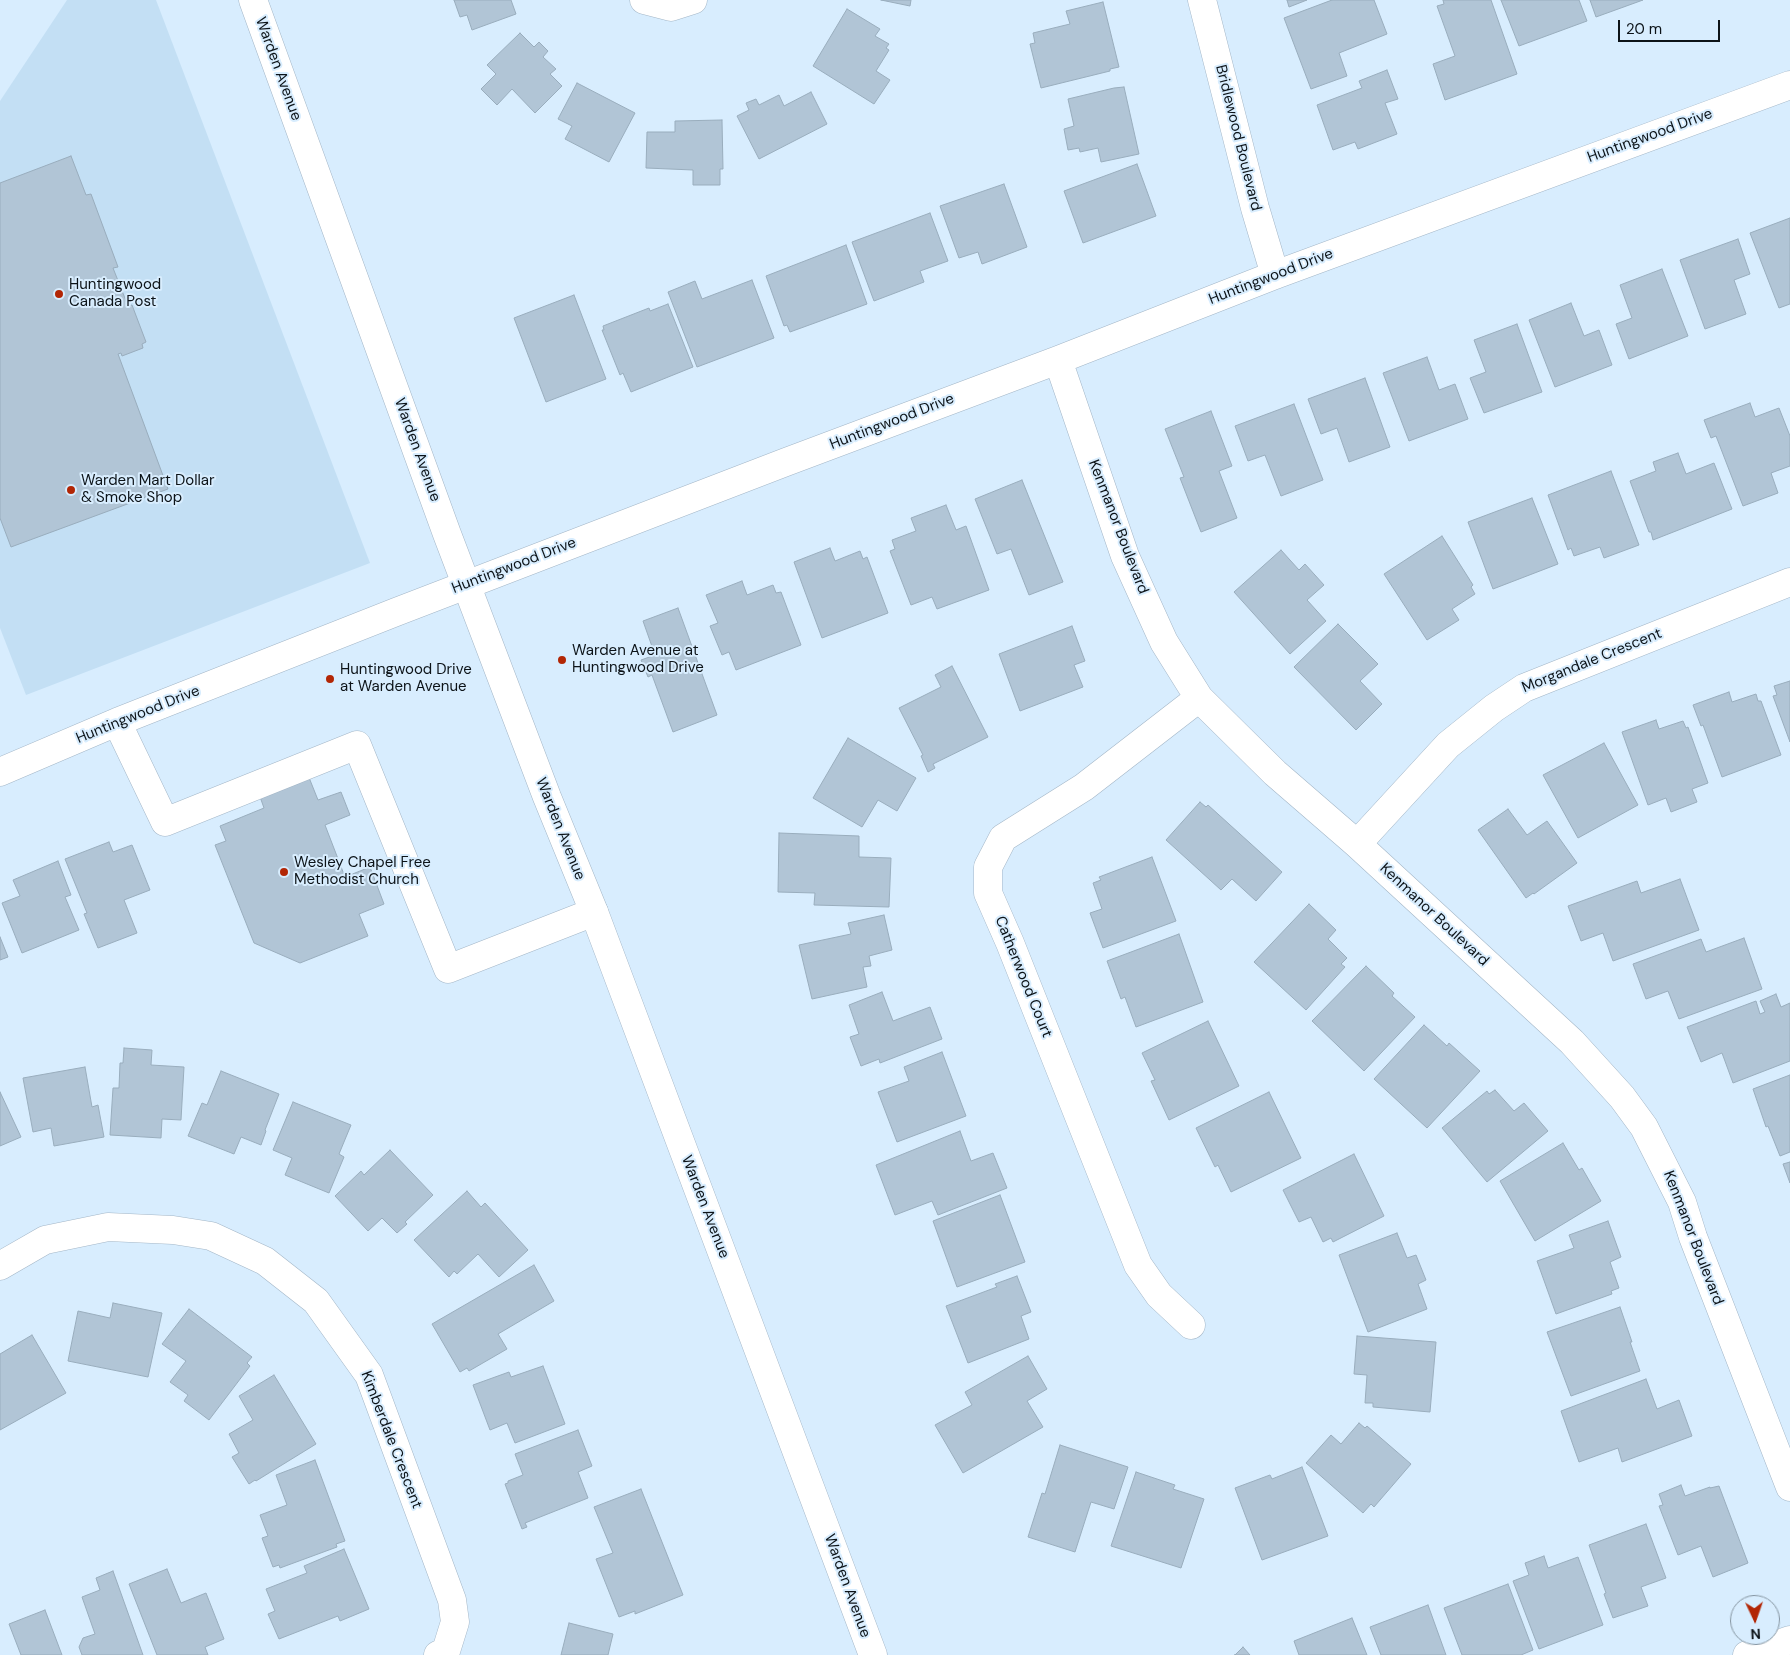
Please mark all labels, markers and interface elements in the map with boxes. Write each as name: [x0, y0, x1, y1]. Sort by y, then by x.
scale bar: [1620, 10, 1722, 42]
street label: Warden Avenue: [251, 15, 305, 123]
text: 20 m: [1626, 19, 1662, 39]
street label: Bridlewood Boulevard: [1211, 63, 1265, 213]
street label: Huntingwood Drive: [1585, 105, 1715, 167]
street label: Huntingwood Drive: [1206, 245, 1336, 309]
place label: Huntingwood Canada Post: [69, 276, 161, 311]
marker: Huntingwood Canada Post: [53, 288, 65, 300]
street label: Huntingwood Drive: [827, 390, 957, 454]
street label: Warden Avenue: [390, 396, 444, 504]
street label: Kenmanor Boulevard: [1084, 457, 1152, 597]
place label: Warden Mart Dollar & Smoke Shop: [81, 472, 215, 507]
marker: Warden Mart Dollar & Smoke Shop: [65, 484, 77, 496]
street label: Huntingwood Drive: [449, 534, 579, 598]
street label: Morgandale Crescent: [1520, 625, 1664, 697]
place label: Warden Avenue at Huntingwood Drive: [572, 642, 704, 677]
marker: Warden Avenue at Huntingwood Drive: [556, 654, 568, 666]
place label: Huntingwood Drive at Warden Avenue: [340, 661, 472, 696]
marker: Huntingwood Drive at Warden Avenue: [324, 673, 336, 685]
street label: Huntingwood Drive: [74, 682, 202, 748]
street label: Warden Avenue: [531, 775, 589, 883]
place label: Wesley Chapel Free Methodist Church: [294, 854, 431, 889]
street label: Kenmanor Boulevard: [1376, 860, 1492, 970]
marker: Wesley Chapel Free Methodist Church: [278, 866, 290, 878]
street label: Catherwood Court: [990, 914, 1056, 1040]
street label: Warden Avenue: [677, 1153, 733, 1261]
street label: Kenmanor Boulevard: [1659, 1168, 1727, 1308]
street label: Kimberdale Crescent: [356, 1369, 426, 1511]
street label: Warden Avenue: [820, 1532, 874, 1640]
north arrow: [1730, 1595, 1780, 1645]
text: N: [1750, 1625, 1761, 1643]

